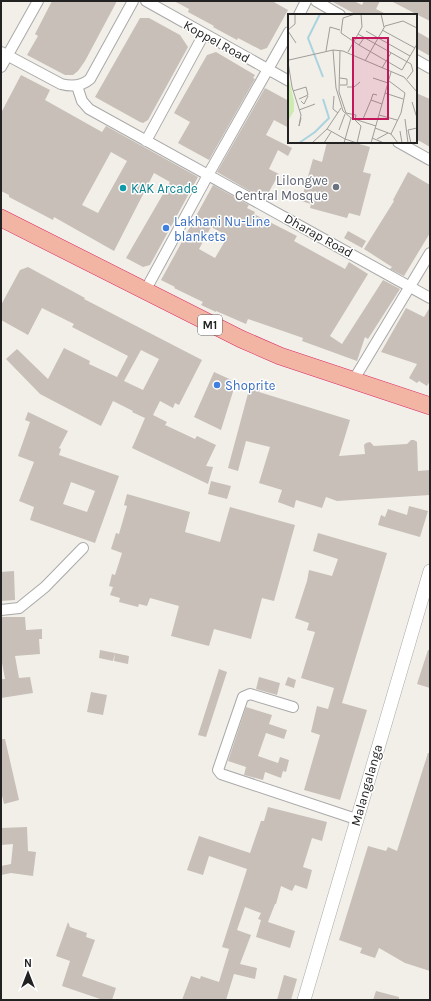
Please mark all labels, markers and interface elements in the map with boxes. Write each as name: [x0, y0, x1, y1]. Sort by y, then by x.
inset map: [288, 14, 417, 143]
street label: Koppel Road: [181, 17, 253, 66]
place label: Lilongwe Central Mosque: [235, 173, 328, 204]
place label: KAK Arcade: [131, 181, 198, 196]
marker: Lilongwe Central Mosque: [331, 182, 341, 192]
marker: KAK Arcade: [118, 183, 128, 193]
street label: Dharap Road: [282, 210, 356, 260]
place label: Lakhani Nu-Line blankets: [174, 214, 270, 244]
marker: Lakhani Nu-Line blankets: [161, 223, 171, 233]
road number: M1: [198, 315, 222, 335]
place label: Shoprite: [225, 378, 276, 393]
marker: Shoprite: [212, 380, 222, 390]
street label: Malangalanga: [348, 742, 385, 828]
north arrow: [8, 953, 48, 993]
text: N: [24, 957, 32, 970]

